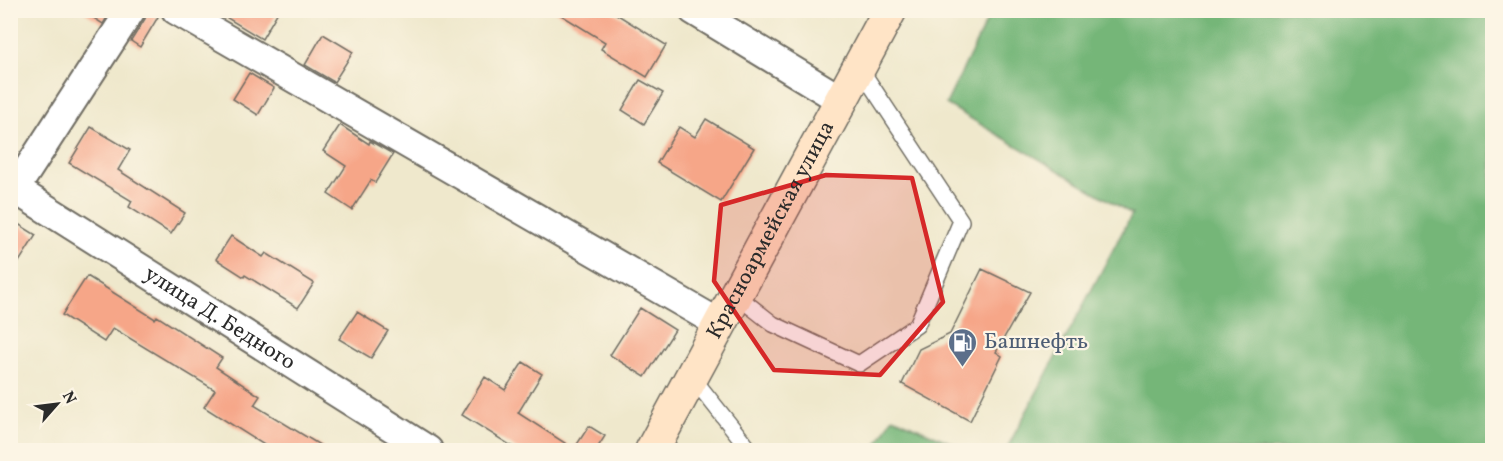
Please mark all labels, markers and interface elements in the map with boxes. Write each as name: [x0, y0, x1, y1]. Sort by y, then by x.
street label: Красноармейская улица: [699, 115, 843, 345]
street label: улица Д. Бедного: [138, 259, 301, 378]
fuel station icon: Башнефть: [947, 326, 979, 368]
place label: Башнефть: [984, 327, 1088, 358]
north arrow: [27, 374, 87, 434]
text: N: [56, 388, 81, 409]

